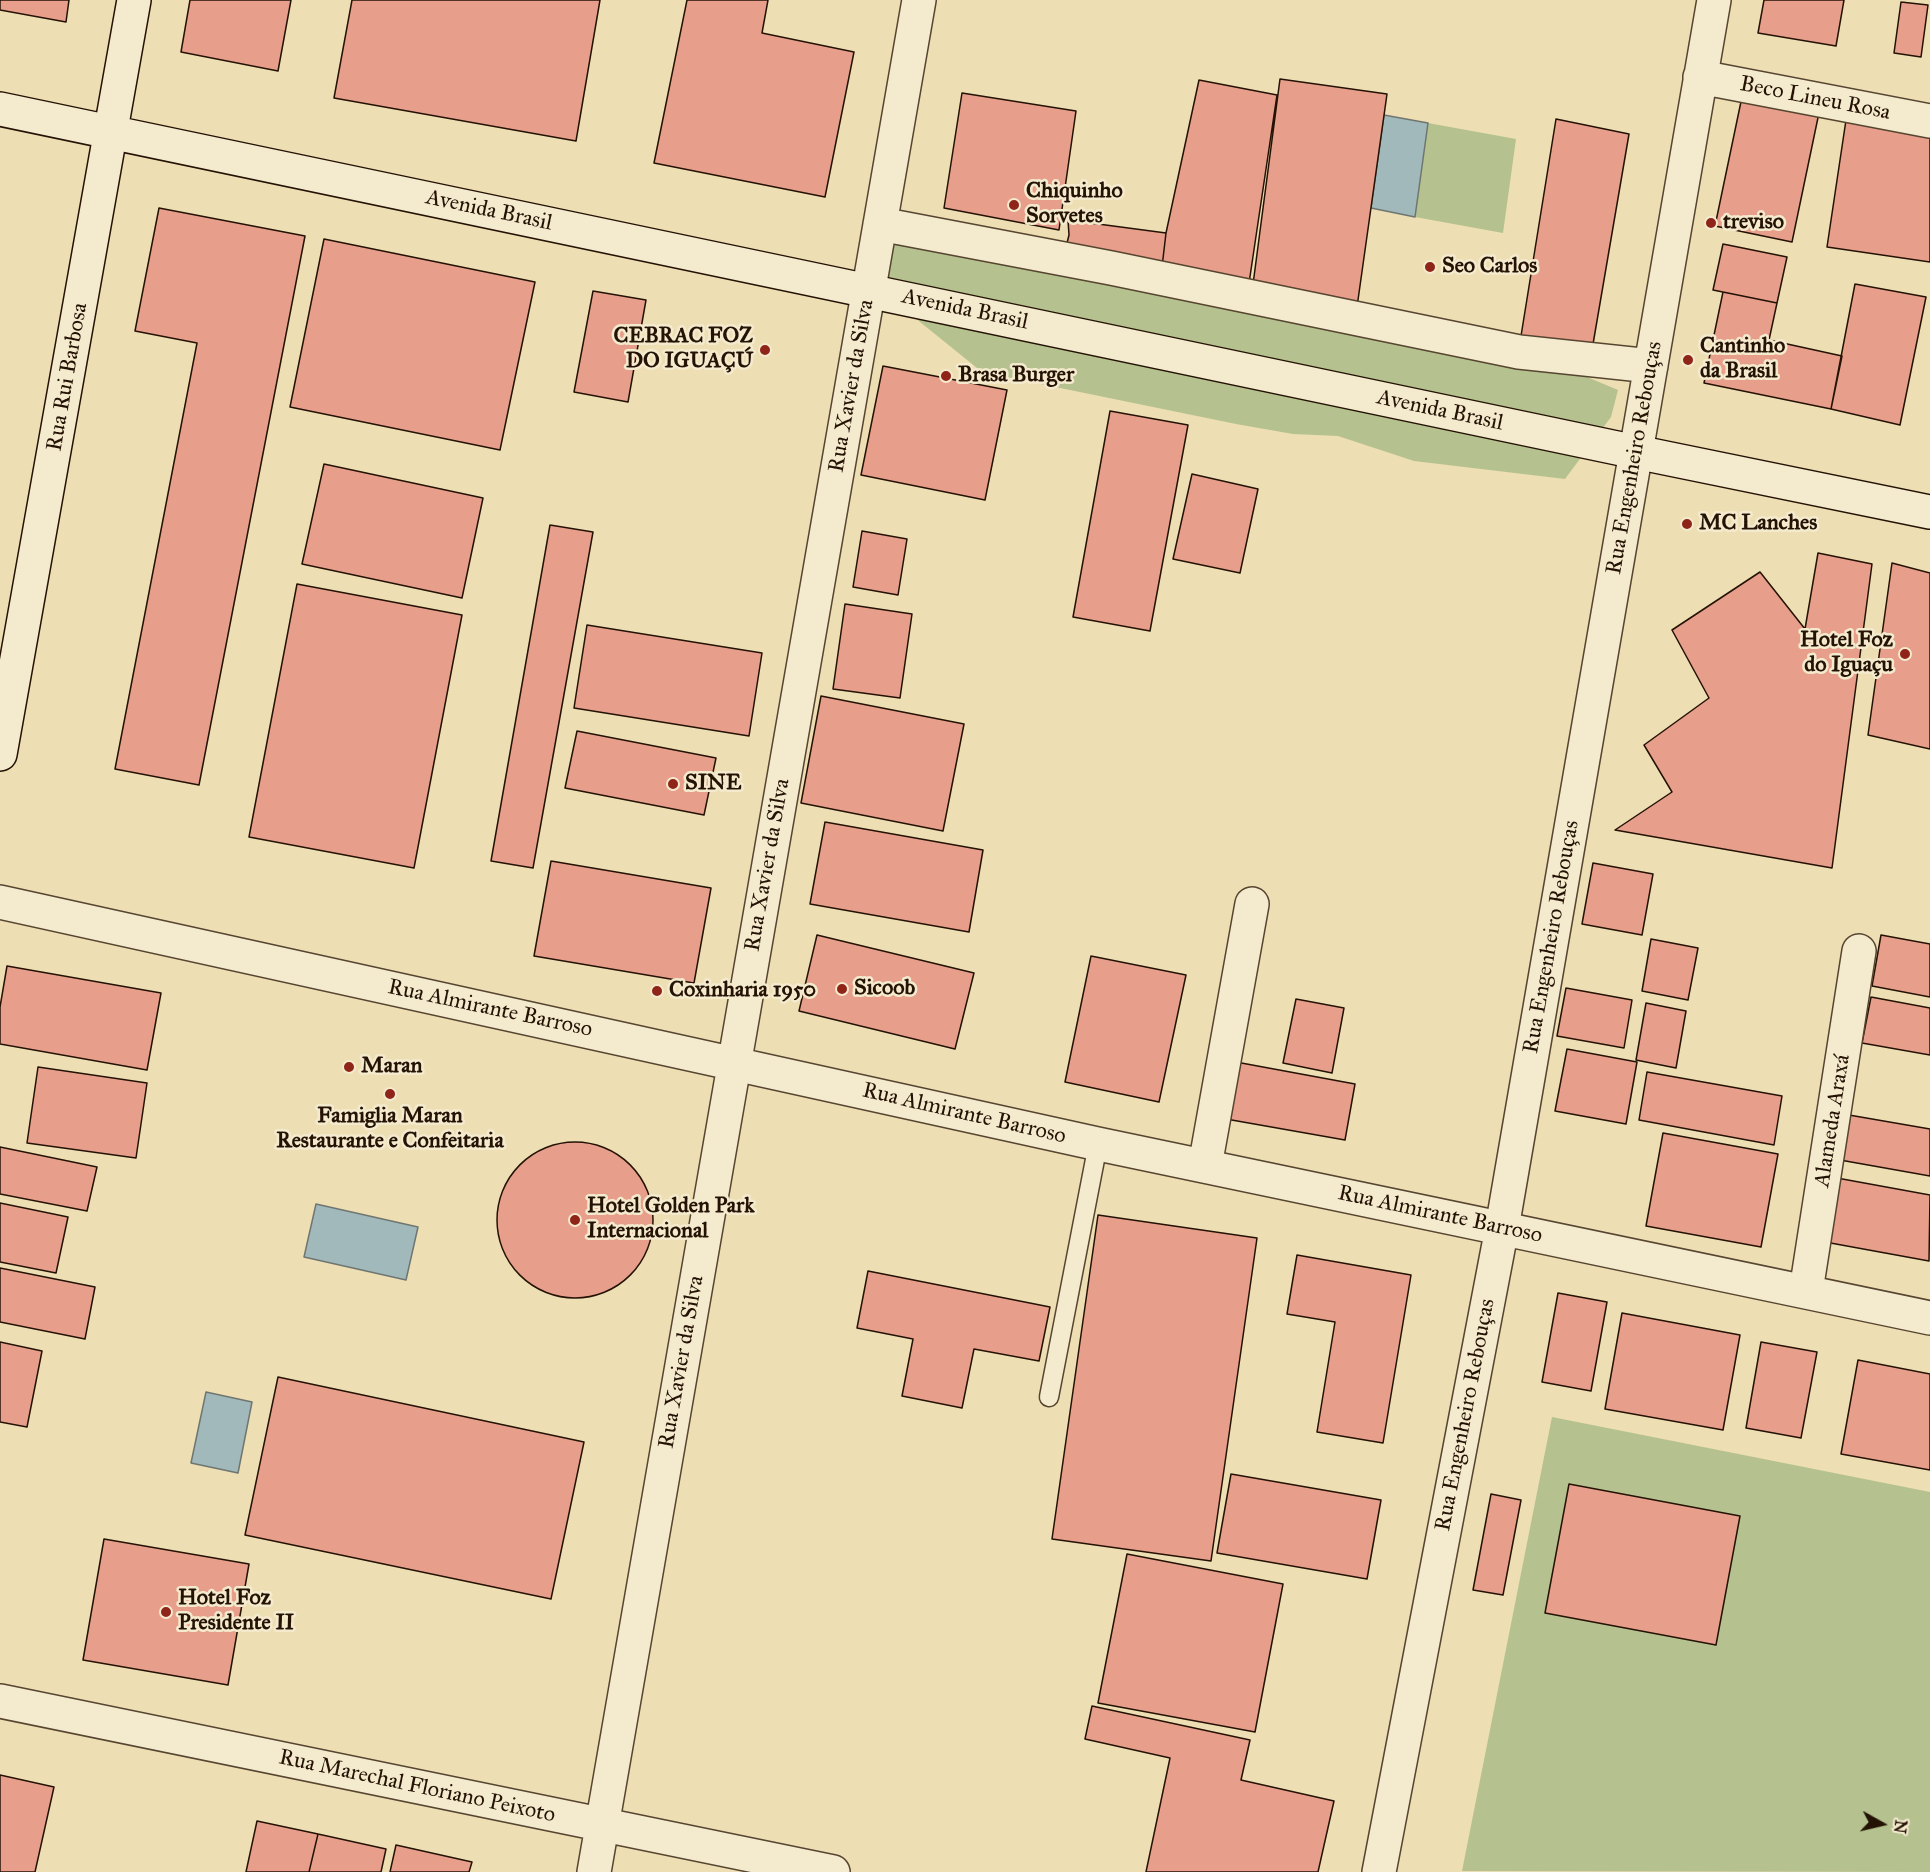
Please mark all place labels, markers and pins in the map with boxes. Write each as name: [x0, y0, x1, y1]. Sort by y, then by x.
place label: Chiquinho Sorvetes: [1026, 179, 1123, 230]
marker: Chiquinho Sorvetes: [1007, 198, 1021, 212]
place label: treviso: [1723, 210, 1784, 236]
marker: treviso: [1704, 216, 1718, 230]
place label: Seo Carlos: [1442, 254, 1537, 280]
marker: Seo Carlos: [1423, 260, 1437, 274]
place label: CEBRAC FOZ DO IGUAÇÚ: [613, 324, 753, 376]
place label: Cantinho da Brasil: [1700, 334, 1785, 386]
marker: CEBRAC FOZ DO IGUAÇÚ: [758, 343, 772, 357]
marker: Cantinho da Brasil: [1681, 353, 1695, 367]
place label: Brasa Burger: [958, 363, 1074, 389]
marker: Brasa Burger: [939, 369, 953, 383]
place label: MC Lanches: [1699, 511, 1817, 537]
marker: MC Lanches: [1680, 517, 1694, 531]
place label: Hotel Foz do Iguaçu: [1800, 628, 1893, 680]
marker: Hotel Foz do Iguaçu: [1898, 647, 1912, 661]
place label: SINE: [685, 771, 742, 797]
marker: SINE: [666, 777, 680, 791]
place label: Sicoob: [854, 976, 915, 1002]
place label: Coxinharia 1950: [669, 978, 816, 1004]
marker: Sicoob: [835, 982, 849, 996]
marker: Coxinharia 1950: [650, 984, 664, 998]
place label: Maran: [361, 1054, 422, 1080]
marker: Maran: [342, 1060, 356, 1074]
marker: Famiglia Maran Restaurante e Confeitaria: [383, 1087, 397, 1101]
place label: Famiglia Maran Restaurante e Confeitaria: [276, 1104, 504, 1156]
place label: Hotel Golden Park Internacional: [587, 1194, 754, 1246]
marker: Hotel Golden Park Internacional: [568, 1213, 582, 1227]
place label: Hotel Foz Presidente II: [178, 1586, 294, 1638]
marker: Hotel Foz Presidente II: [159, 1605, 173, 1619]

